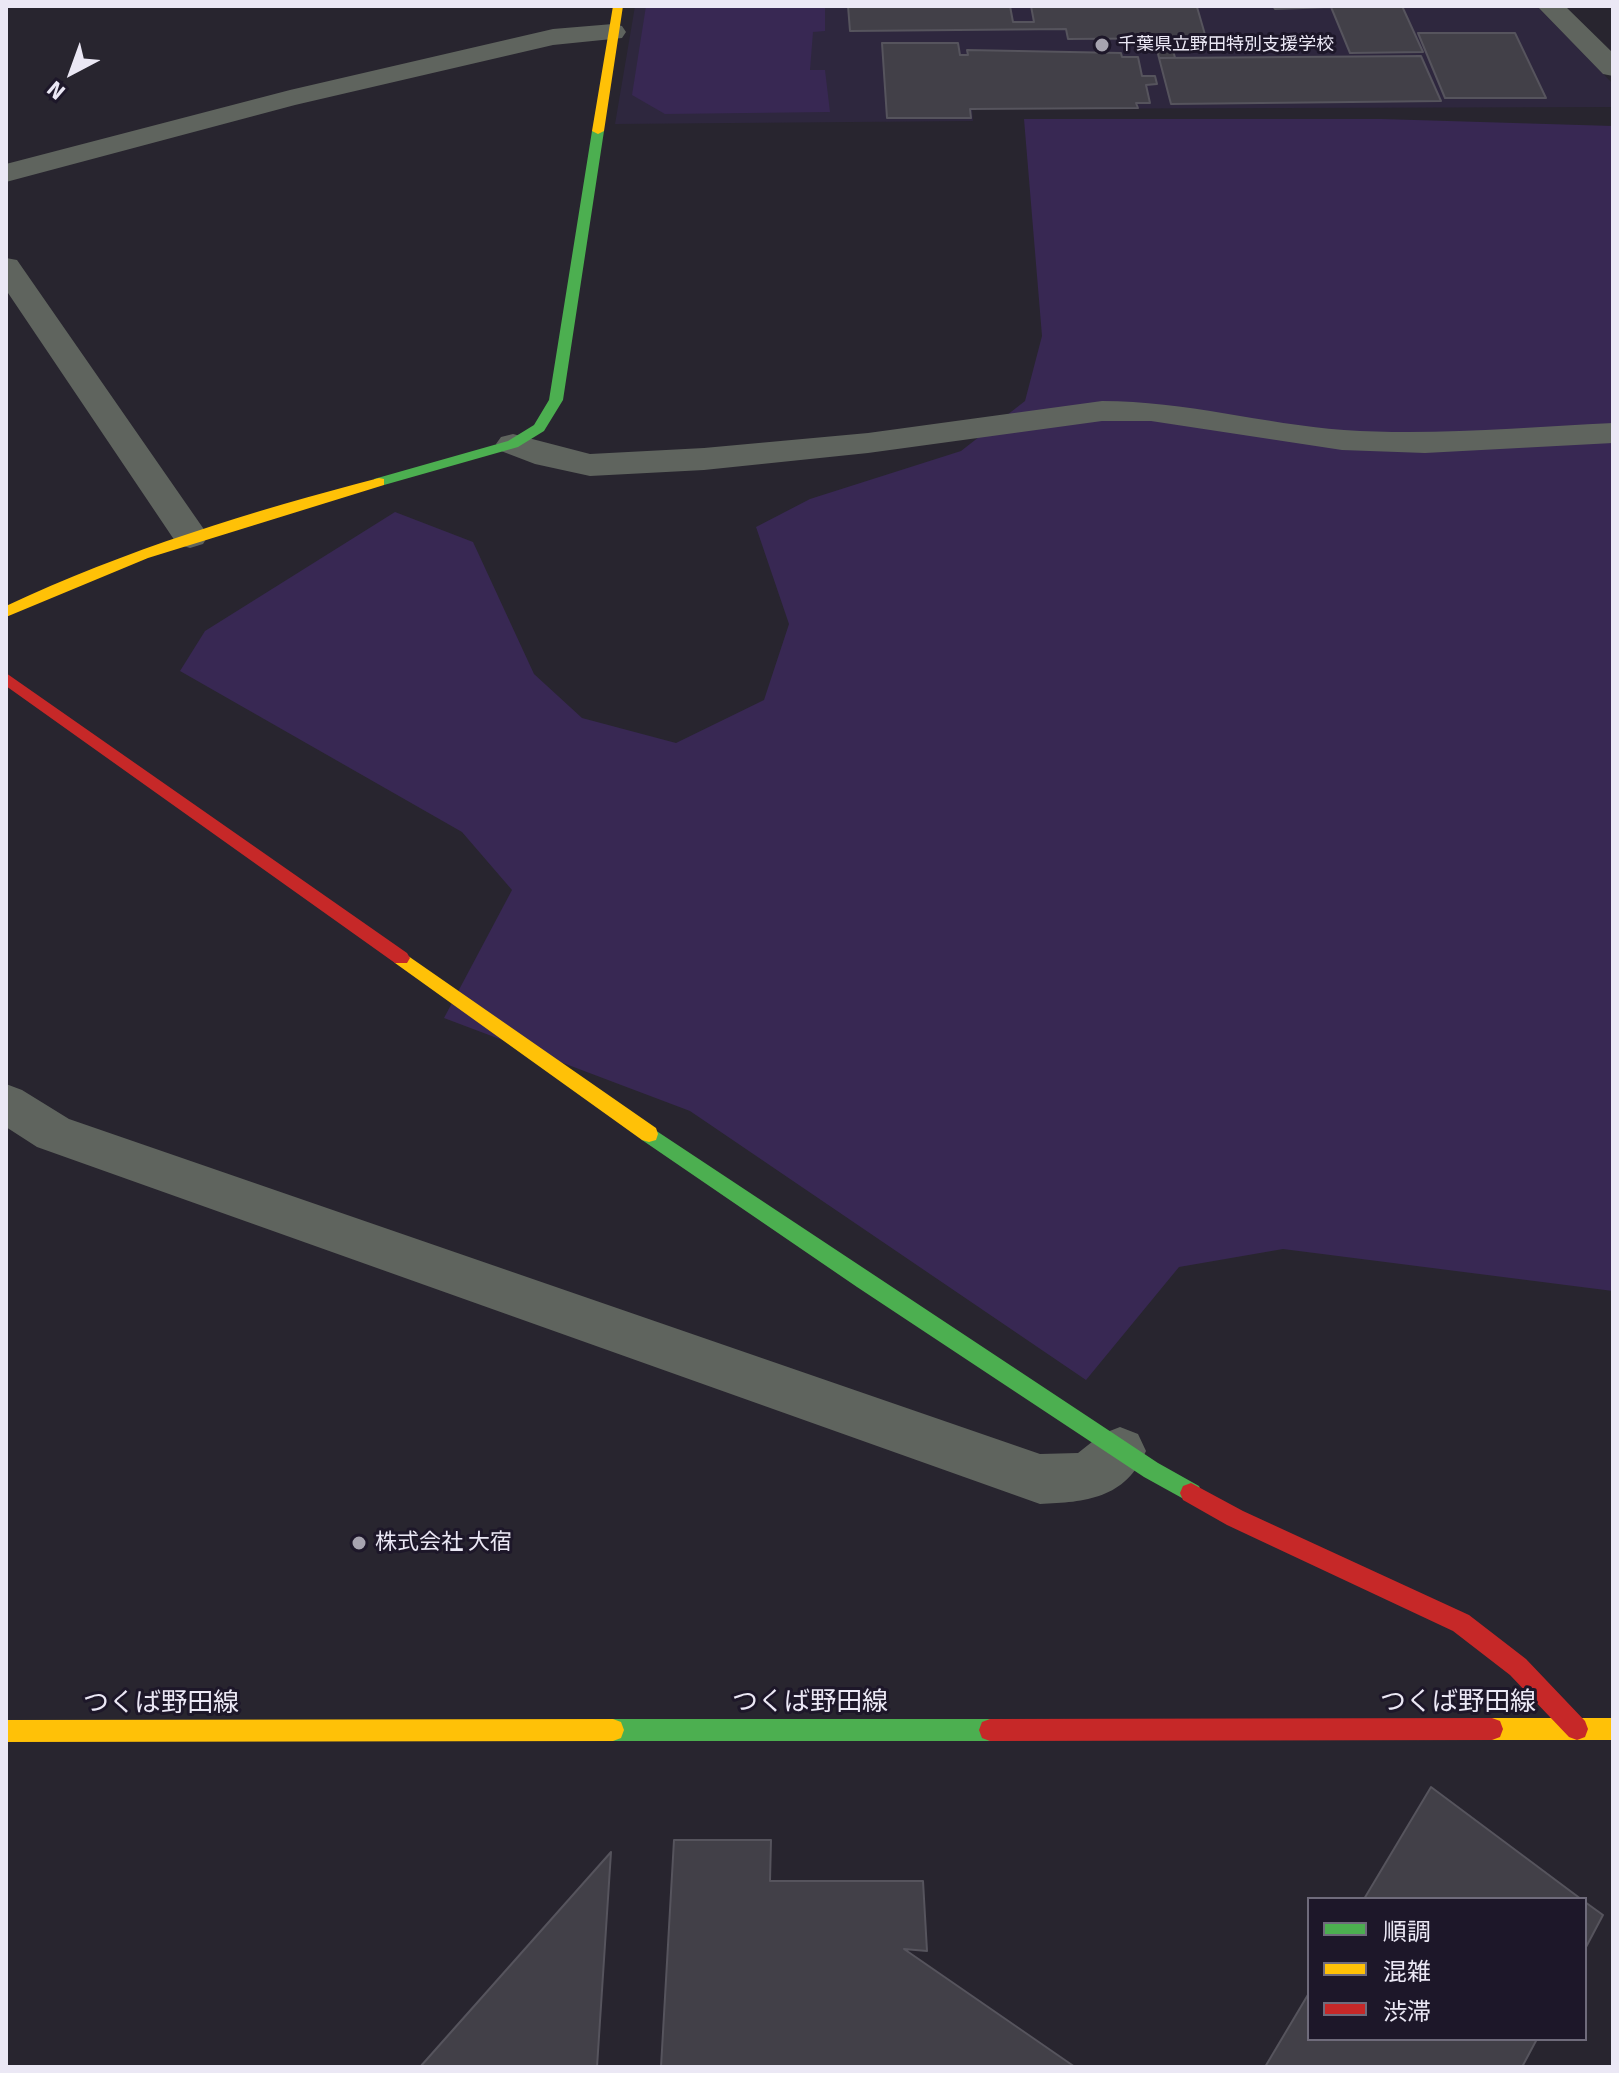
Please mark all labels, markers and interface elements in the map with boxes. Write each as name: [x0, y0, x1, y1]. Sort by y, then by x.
north arrow: [32, 32, 112, 112]
place label: 千葉県立野田特別支援学校: [1118, 34, 1334, 56]
marker: 千葉県立野田特別支援学校: [1093, 36, 1111, 54]
text: N: [41, 75, 71, 106]
place label: 株式会社 大宿: [375, 1530, 512, 1556]
marker: 株式会社 大宿: [350, 1534, 368, 1552]
street label: つくば野田線: [732, 1687, 888, 1719]
street label: つくば野田線: [1380, 1687, 1536, 1719]
street label: つくば野田線: [83, 1688, 239, 1720]
legend: [1307, 1897, 1587, 2041]
text: 順調: [1383, 1917, 1431, 1947]
text: 混雑: [1383, 1957, 1431, 1987]
text: 渋滞: [1383, 1997, 1431, 2027]

